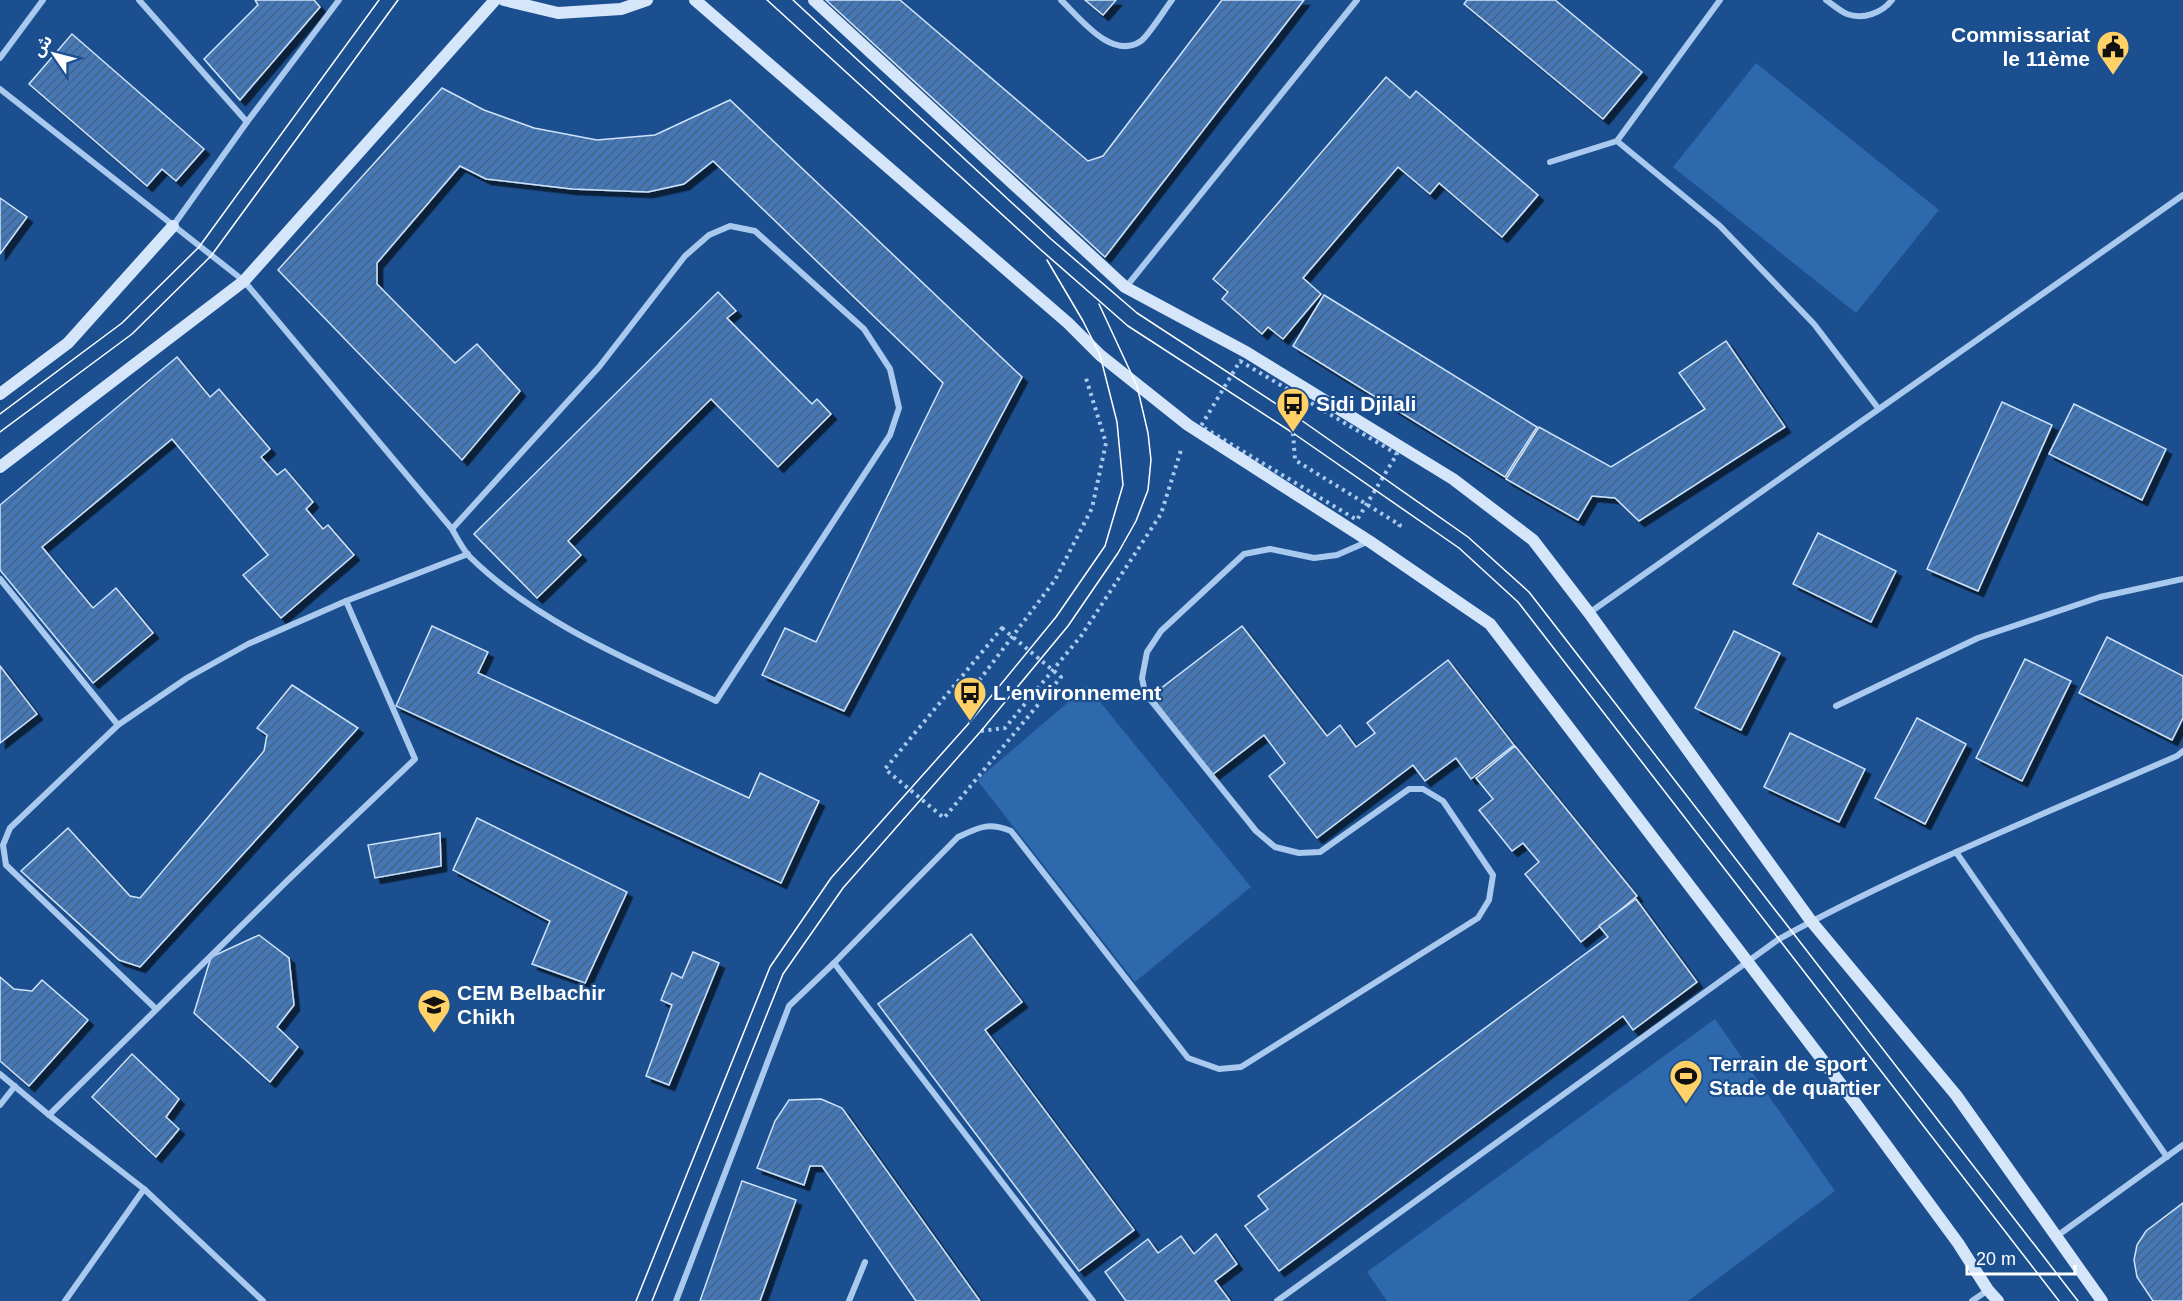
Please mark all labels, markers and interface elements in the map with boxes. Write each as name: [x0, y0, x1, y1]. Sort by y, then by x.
place label: Commissariat le 11ème: [1951, 23, 2090, 70]
north arrow: [24, 24, 84, 84]
public building icon: Commissariat le 11ème: [2095, 29, 2131, 76]
text: ش: [29, 32, 56, 60]
bus stop icon: Sidi Djilali: [1275, 386, 1311, 433]
place label: Sidi Djilali: [1316, 392, 1416, 415]
bus stop icon: L'environnement: [952, 675, 988, 722]
place label: L'environnement: [993, 681, 1161, 704]
place label: CEM Belbachir Chikh: [457, 981, 605, 1028]
school or university icon: CEM Belbachir Chikh: [416, 987, 452, 1034]
place label: Terrain de sport Stade de quartier: [1709, 1052, 1881, 1099]
sports icon: Terrain de sport Stade de quartier: [1668, 1058, 1704, 1105]
scale bar: [1967, 1238, 2075, 1276]
text: 20 m: [1976, 1249, 2016, 1269]

